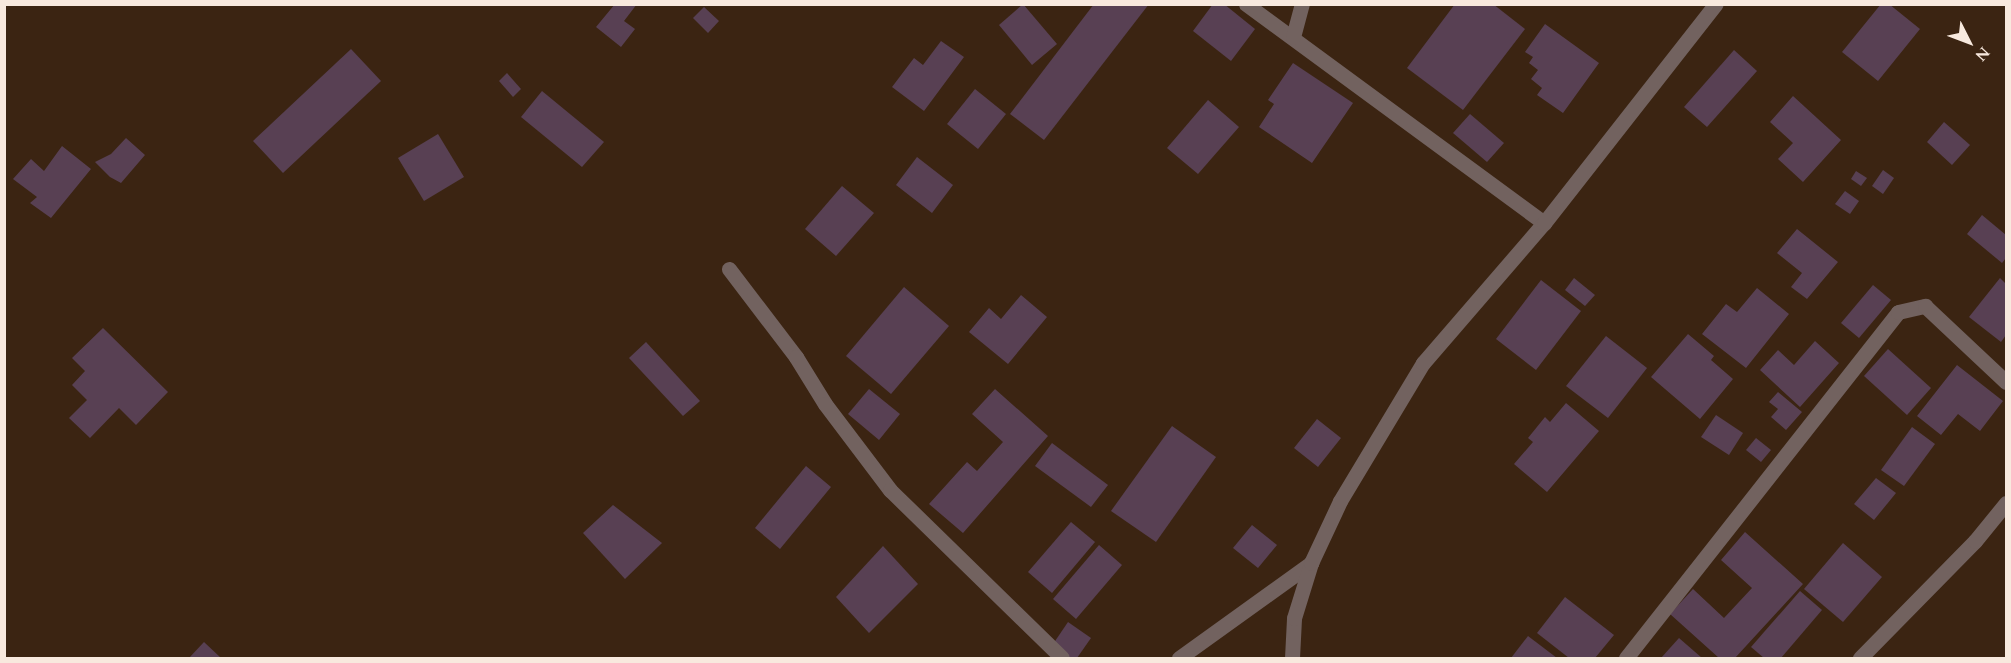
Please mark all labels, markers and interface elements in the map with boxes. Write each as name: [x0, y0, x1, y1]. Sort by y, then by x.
north arrow: [1939, 12, 1999, 72]
text: N: [1969, 41, 1996, 67]

